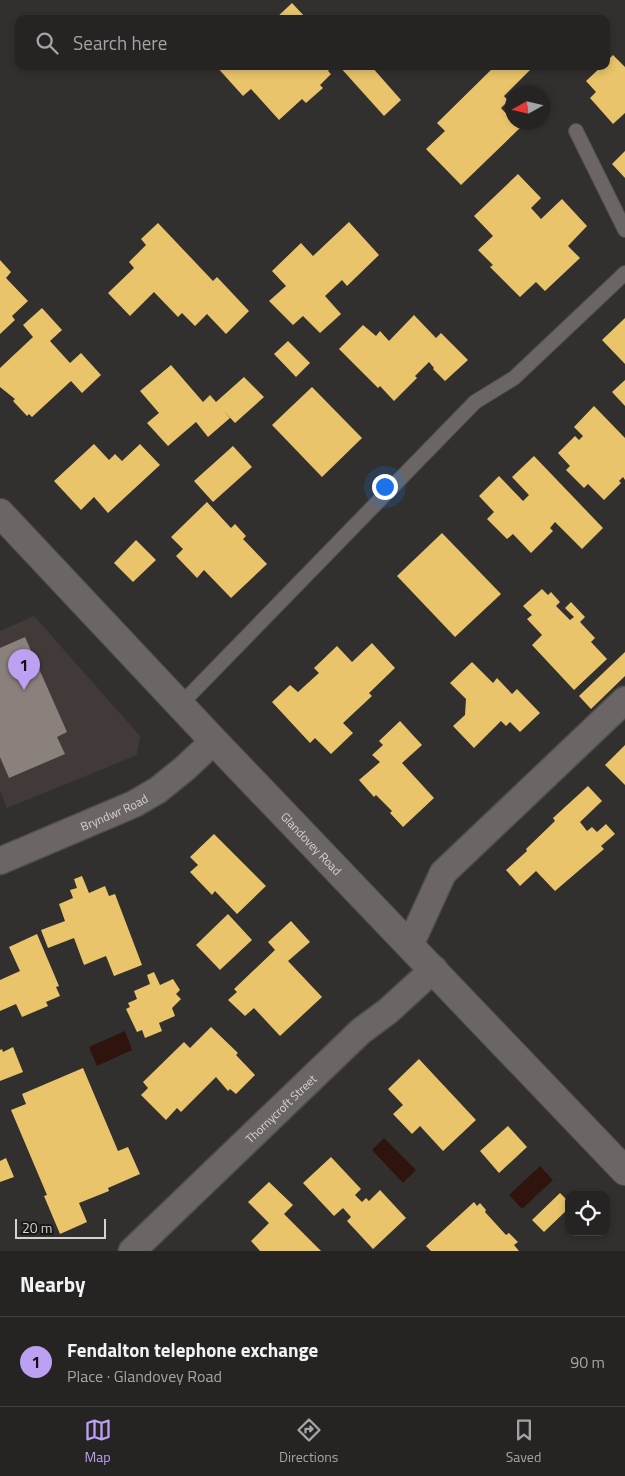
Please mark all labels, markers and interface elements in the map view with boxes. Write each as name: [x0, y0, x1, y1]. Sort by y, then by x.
search box: [15, 15, 610, 70]
text: Search here: [73, 28, 167, 57]
icon: search: [33, 29, 61, 57]
north arrow: [505, 85, 550, 130]
your location: [372, 474, 398, 500]
pin: 1: [8, 649, 40, 690]
street label: Bryndwr Road: [77, 789, 151, 835]
street label: Glandovey Road: [277, 807, 347, 879]
street label: Thornycroft Street: [241, 1069, 321, 1147]
map controls: [565, 1191, 610, 1236]
button: locate: [565, 1191, 610, 1236]
scale bar: [15, 1216, 106, 1239]
text: 20 m: [22, 1217, 52, 1238]
text: Nearby: [20, 1268, 85, 1300]
text: Fendalton telephone exchange: [67, 1335, 318, 1364]
text: 1: [32, 1350, 40, 1374]
text: 90 m: [570, 1350, 605, 1374]
text: Place · Glandovey Road: [67, 1364, 222, 1388]
tab: Map: [84, 1416, 112, 1467]
tab: Directions: [279, 1416, 338, 1467]
tab: Saved: [506, 1416, 541, 1467]

